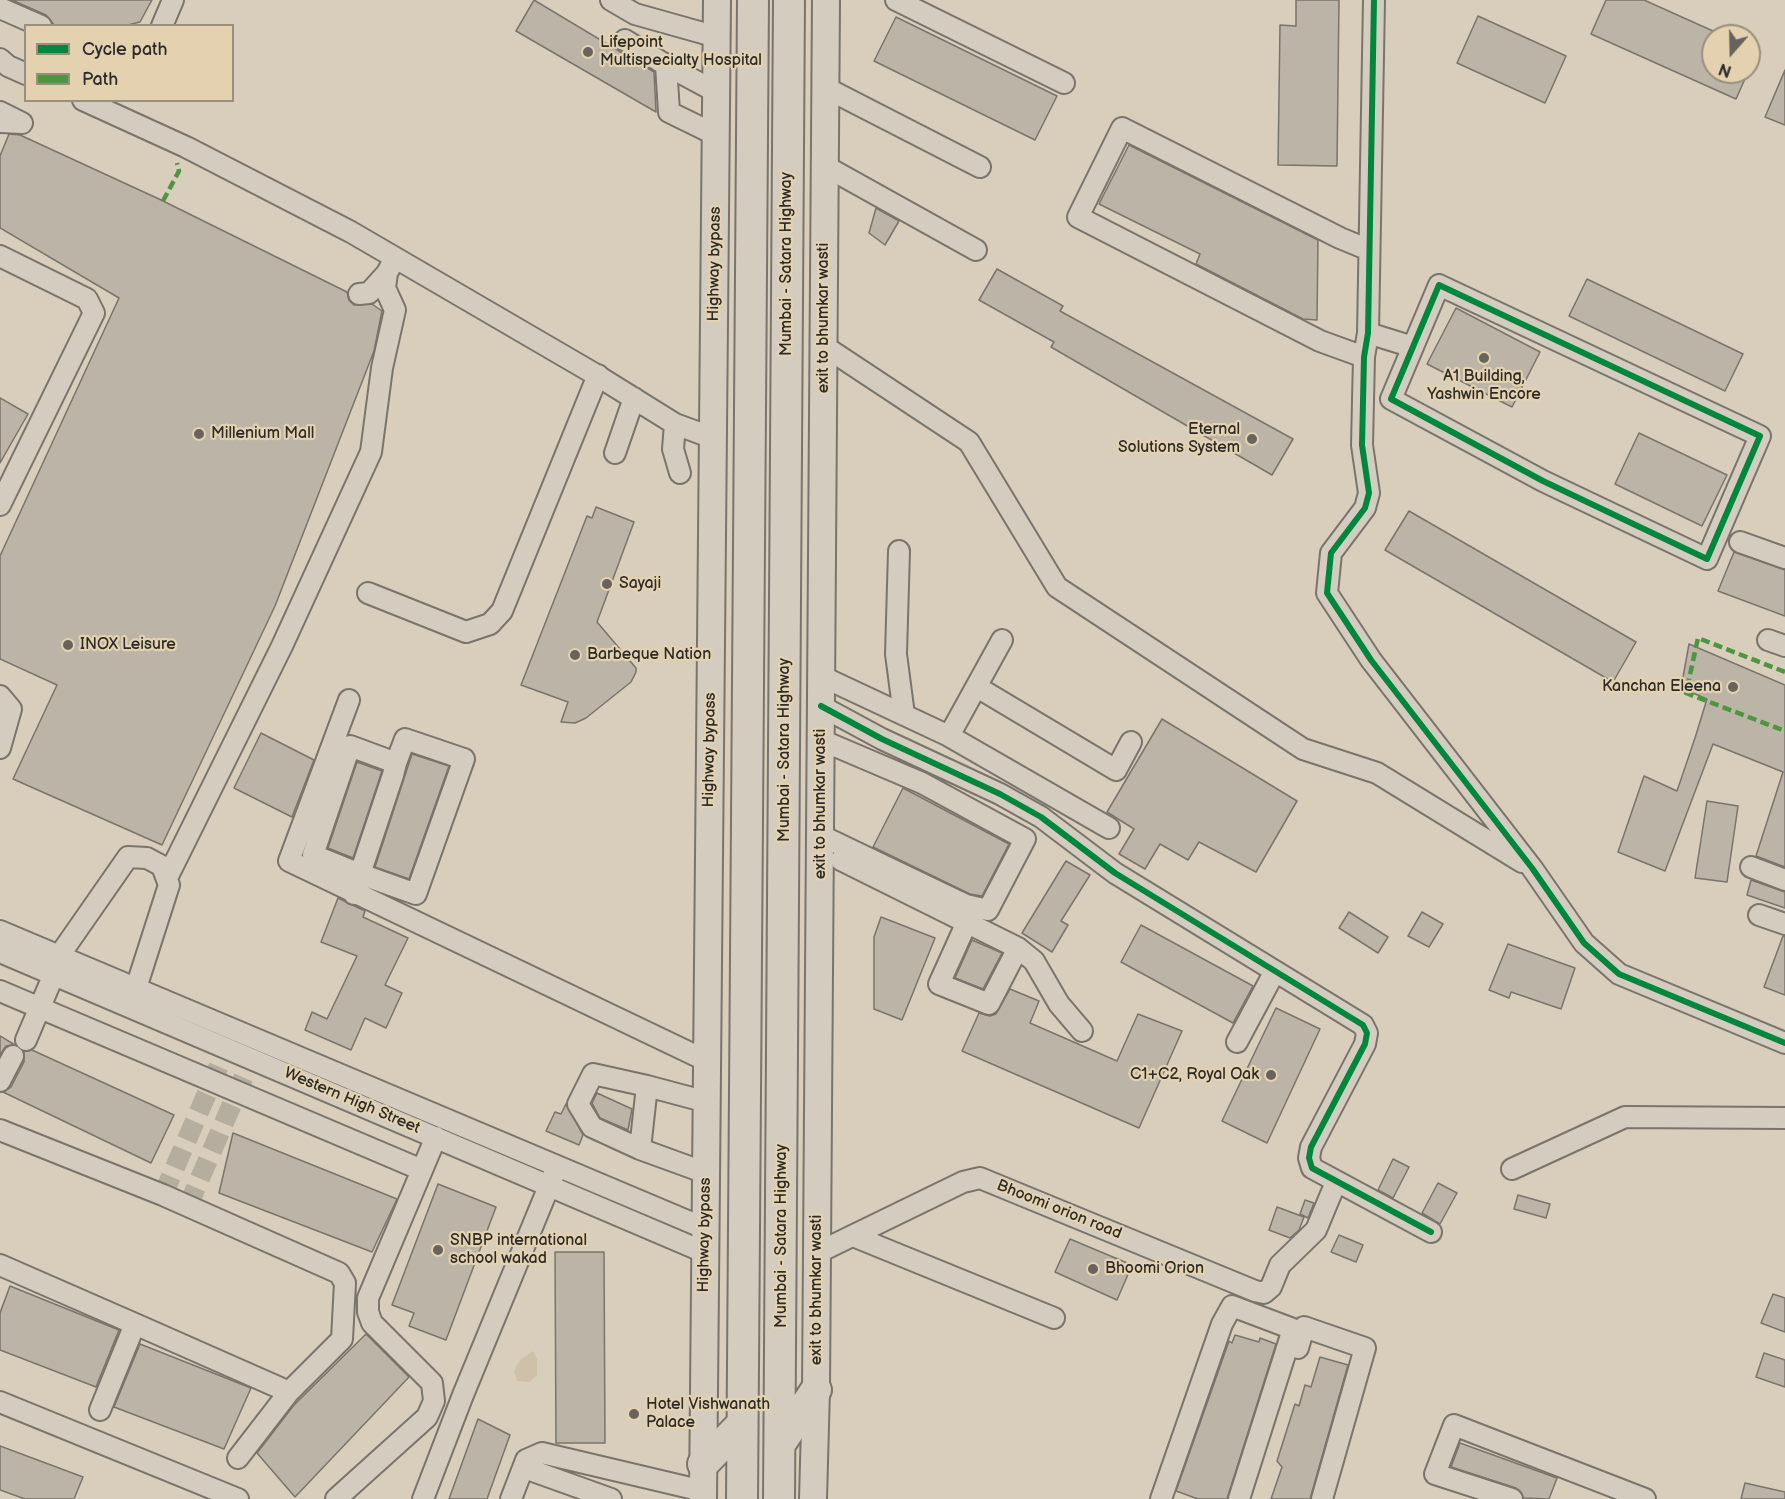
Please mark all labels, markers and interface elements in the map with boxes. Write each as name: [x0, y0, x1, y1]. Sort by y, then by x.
legend: [24, 24, 234, 102]
north arrow: [1701, 24, 1761, 84]
place label: Lifepoint Multispecialty Hospital: [600, 33, 762, 71]
text: Cycle path: [82, 39, 168, 60]
marker: Lifepoint Multispecialty Hospital: [581, 45, 595, 59]
text: N: [1716, 59, 1734, 80]
text: Path: [82, 69, 118, 90]
street label: Mumbai - Satara Highway: [777, 172, 797, 356]
street label: Highway bypass: [704, 206, 726, 322]
street label: exit to bhumkar wasti: [814, 243, 834, 393]
marker: A1 Building, Yashwin Encore: [1477, 351, 1491, 365]
place label: A1 Building, Yashwin Encore: [1427, 367, 1541, 405]
place label: Eternal Solutions System: [1118, 420, 1240, 458]
place label: Millenium Mall: [211, 424, 314, 444]
marker: Millenium Mall: [192, 427, 206, 441]
marker: Eternal Solutions System: [1245, 432, 1259, 446]
place label: Sayaji: [619, 574, 661, 594]
marker: Sayaji: [600, 577, 614, 591]
place label: INOX Leisure: [80, 635, 176, 655]
marker: INOX Leisure: [61, 638, 75, 652]
place label: Barbeque Nation: [587, 645, 711, 665]
marker: Barbeque Nation: [568, 648, 582, 662]
street label: Mumbai - Satara Highway: [775, 658, 795, 842]
place label: Kanchan Eleena: [1602, 677, 1721, 697]
marker: Kanchan Eleena: [1726, 680, 1740, 694]
street label: Highway bypass: [699, 692, 721, 808]
street label: exit to bhumkar wasti: [811, 729, 831, 879]
street label: Western High Street: [281, 1064, 423, 1138]
place label: C1+C2, Royal Oak: [1130, 1065, 1259, 1085]
marker: C1+C2, Royal Oak: [1264, 1068, 1278, 1082]
street label: Mumbai - Satara Highway: [772, 1144, 792, 1328]
street label: Bhoomi orion road: [994, 1176, 1124, 1244]
street label: Highway bypass: [694, 1177, 716, 1293]
street label: exit to bhumkar wasti: [807, 1215, 827, 1365]
place label: SNBP international school wakad: [450, 1231, 587, 1269]
marker: SNBP international school wakad: [431, 1243, 445, 1257]
place label: Bhoomi Orion: [1105, 1259, 1204, 1279]
marker: Bhoomi Orion: [1086, 1262, 1100, 1276]
place label: Hotel Vishwanath Palace: [646, 1395, 770, 1433]
marker: Hotel Vishwanath Palace: [627, 1407, 641, 1421]

